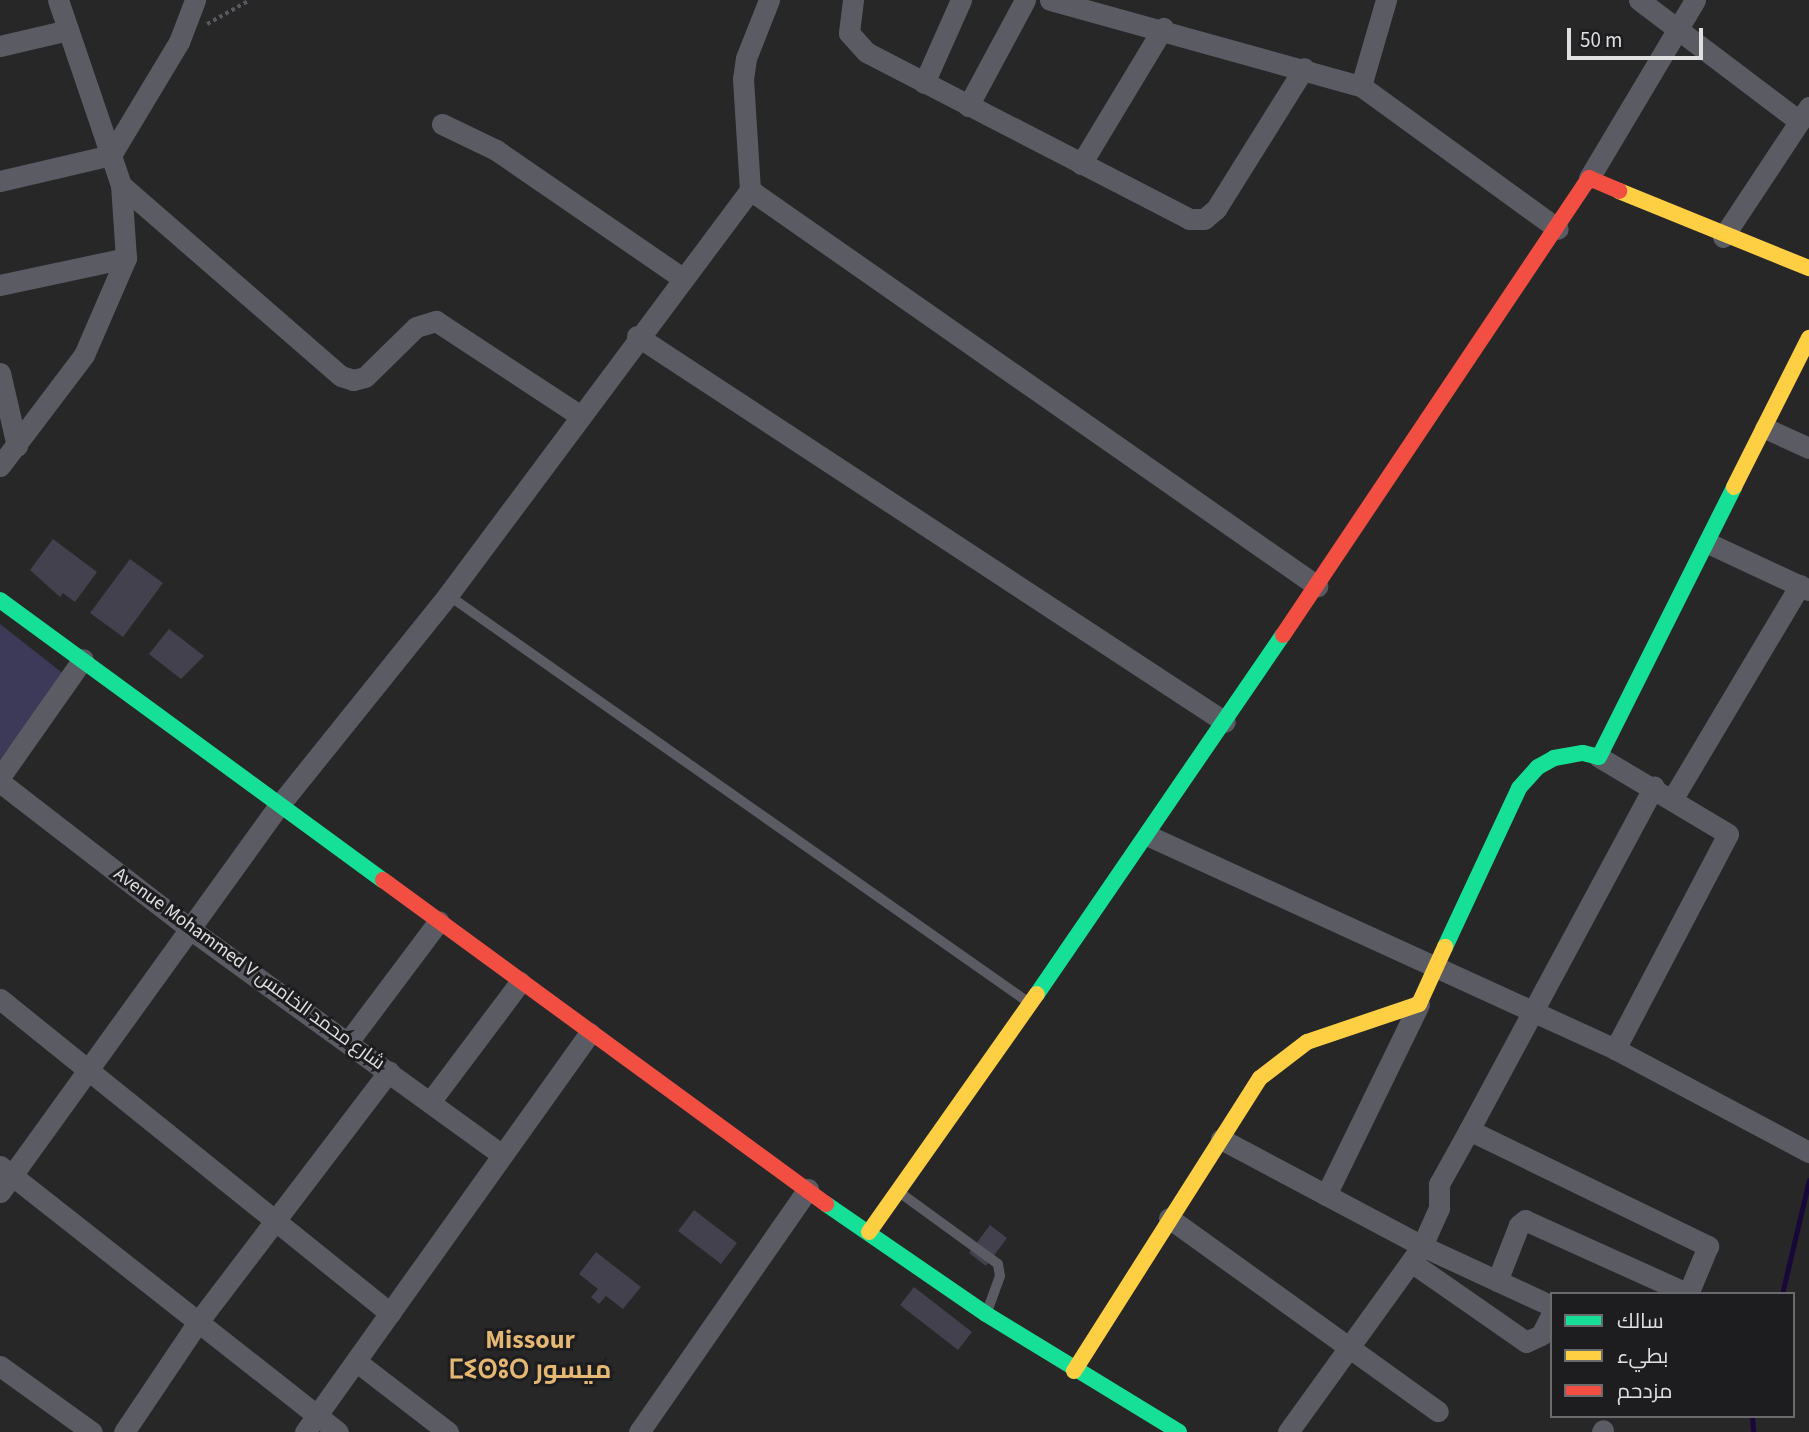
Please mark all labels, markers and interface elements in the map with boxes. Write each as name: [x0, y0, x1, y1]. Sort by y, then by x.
scale bar: [1571, 14, 1708, 58]
text: 50 m: [1580, 25, 1622, 55]
street label: Avenue Mohammed V شارع محمد الخامس: [109, 863, 389, 1075]
legend: [1550, 1292, 1795, 1418]
text: سالك: [1617, 1306, 1664, 1336]
district label: Missour ⵎⵉⵙⵓⵔ ميسور: [448, 1324, 612, 1386]
text: بطيء: [1617, 1341, 1668, 1371]
text: مزدحم: [1617, 1376, 1672, 1406]

